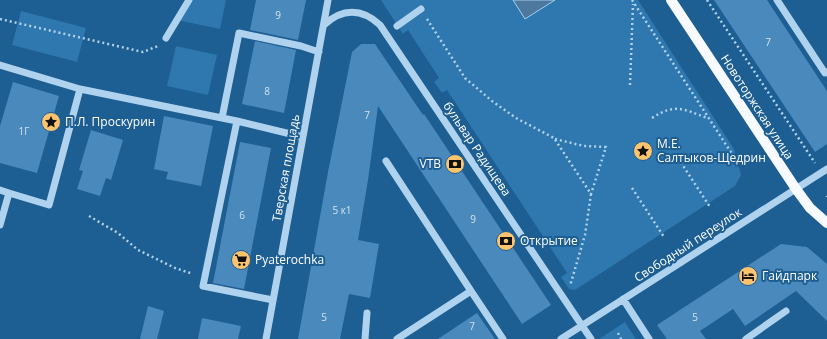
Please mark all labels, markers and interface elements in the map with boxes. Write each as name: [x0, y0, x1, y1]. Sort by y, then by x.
house number: 9: [275, 8, 281, 22]
house number: 7: [765, 35, 771, 49]
street label: Новоторжская улица: [717, 51, 798, 163]
house number: 8: [264, 84, 270, 98]
street label: бульвар Радищева: [439, 98, 515, 199]
house number: 7: [364, 108, 370, 122]
place icon: П.Л. Проскурин: [40, 111, 62, 133]
place label: П.Л. Проскурин: [65, 113, 155, 130]
street label: Тверская площадь: [268, 113, 303, 223]
house number: 1Г: [19, 124, 29, 138]
place label: М.Е. Салтыков-Щедрин: [657, 135, 766, 166]
place icon: М.Е. Салтыков-Щедрин: [632, 140, 654, 162]
bank icon: VTB: [444, 153, 466, 175]
place label: VTB: [419, 155, 441, 172]
house number: 5 к1: [332, 203, 352, 217]
street label: Свободный переулок: [631, 203, 745, 286]
house number: 6: [239, 208, 245, 222]
house number: 9: [470, 212, 476, 226]
bank icon: Открытие: [495, 230, 517, 252]
place label: Открытие: [520, 232, 578, 249]
supermarket icon: Pyaterochka: [230, 249, 252, 271]
place label: Pyaterochka: [255, 251, 324, 268]
hotel icon: Гайдпарк: [737, 265, 759, 287]
place label: Гайдпарк: [762, 267, 818, 284]
house number: 5: [321, 310, 327, 324]
house number: 5: [692, 310, 698, 324]
house number: 7: [469, 319, 475, 333]

